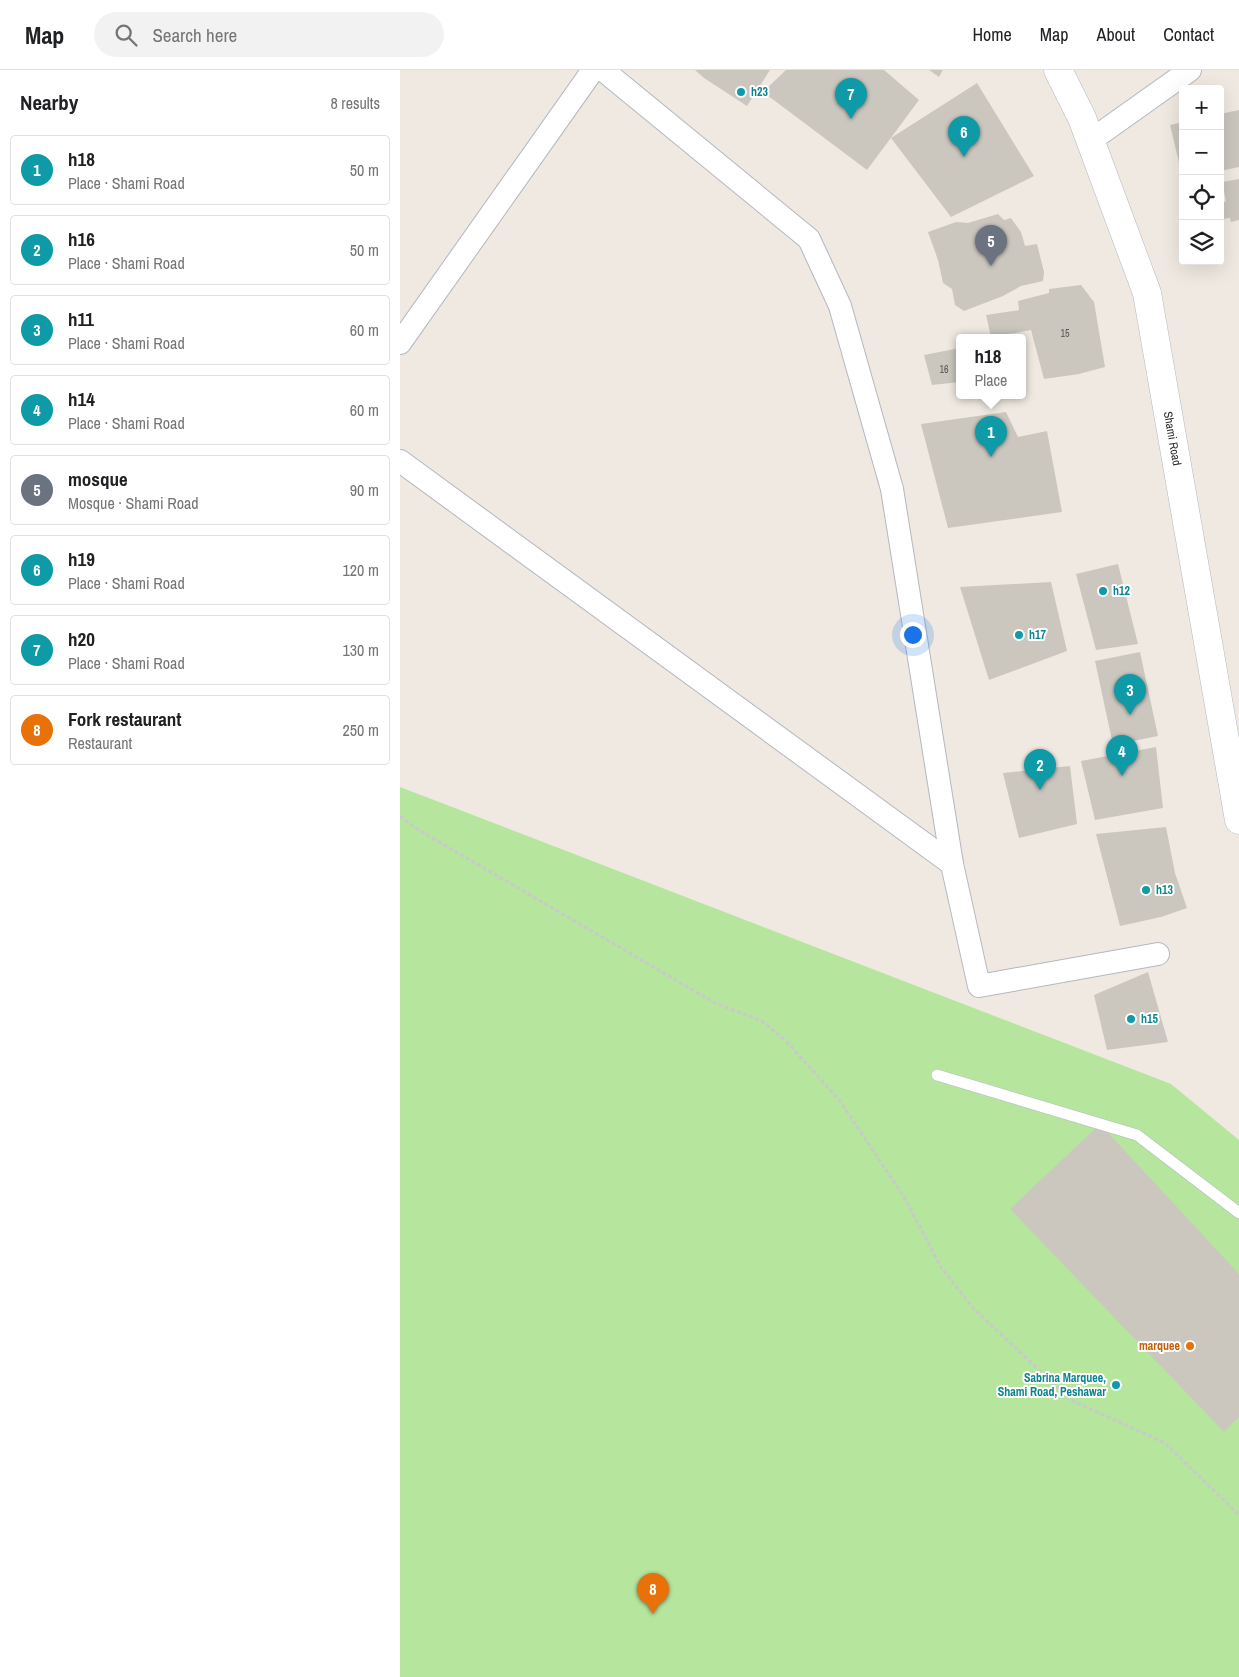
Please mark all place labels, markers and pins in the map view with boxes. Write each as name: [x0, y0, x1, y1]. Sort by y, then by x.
pin: 7: [835, 78, 867, 119]
place label: h23: [751, 84, 768, 100]
marker: h23: [735, 86, 747, 98]
pin: 6: [948, 116, 980, 157]
pin: 5: [975, 225, 1007, 266]
pin: 1: [975, 416, 1007, 457]
place label: h12: [1113, 583, 1130, 599]
marker: h12: [1097, 585, 1109, 597]
place label: h17: [1029, 627, 1046, 643]
marker: h17: [1013, 629, 1025, 641]
pin: 3: [1114, 674, 1146, 715]
pin: 4: [1106, 735, 1138, 776]
pin: 2: [1024, 749, 1056, 790]
place label: h13: [1156, 882, 1173, 898]
marker: h13: [1140, 884, 1152, 896]
place label: h15: [1141, 1011, 1158, 1027]
marker: h15: [1125, 1013, 1137, 1025]
place label: marquee: [1139, 1338, 1181, 1354]
marker: marquee: [1184, 1340, 1196, 1352]
place label: Sabrina Marquee, Shami Road, Peshawar: [998, 1370, 1106, 1400]
marker: Sabrina Marquee, Shami Road, Peshawar: [1110, 1379, 1122, 1391]
pin: 8: [637, 1573, 669, 1614]

